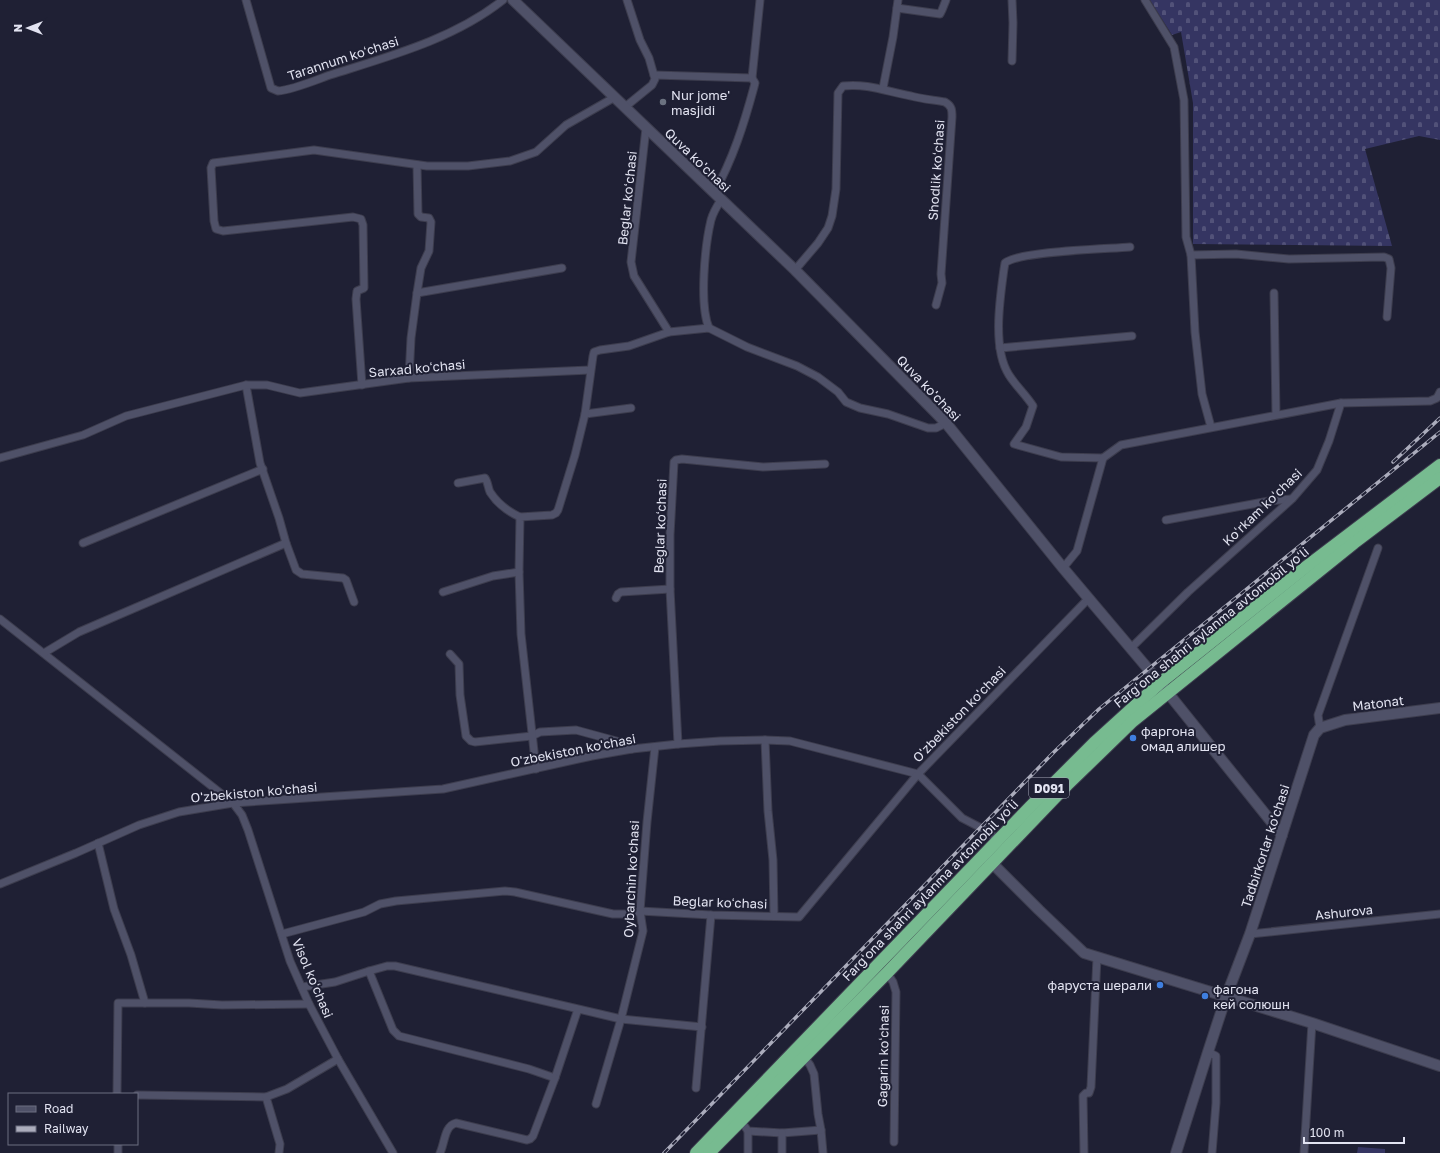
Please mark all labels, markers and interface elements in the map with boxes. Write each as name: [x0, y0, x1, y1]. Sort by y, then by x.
north arrow: [8, 8, 48, 48]
text: N: [11, 24, 24, 32]
street label: Tarannum koʻchasi: [286, 33, 400, 83]
place label: Nur jome' masjidi: [671, 87, 730, 118]
marker: Nur jome' masjidi: [658, 97, 668, 107]
street label: Shodlik koʻchasi: [924, 119, 948, 221]
street label: Quva ko'chasi: [662, 125, 734, 195]
street label: Beglar koʻchasi: [614, 150, 640, 246]
street label: Quva ko'chasi: [894, 352, 964, 424]
street label: Sarxad koʻchasi: [368, 356, 466, 380]
street label: Koʻrkam koʻchasi: [1219, 465, 1305, 549]
street label: Beglar koʻchasi: [650, 478, 670, 574]
street label: Fargʻona shahri aylanma avtomobil yoʻli: [1110, 543, 1312, 711]
street label: O'zbekiston ko'chasi: [909, 663, 1009, 765]
street label: Matonat: [1351, 692, 1405, 714]
place label: фаргона омад алишер: [1141, 723, 1226, 754]
street label: O'zbekiston ko'chasi: [509, 730, 637, 770]
marker: фаргона омад алишер: [1128, 733, 1138, 743]
street label: O'zbekiston ko'chasi: [190, 778, 318, 806]
road number: D091: [1029, 778, 1069, 798]
street label: Tadbirkorlar ko'chasi: [1237, 782, 1293, 910]
street label: Fargʻona shahri aylanma avtomobil yoʻli: [839, 796, 1021, 984]
street label: Oybarchin koʻchasi: [620, 820, 642, 938]
street label: Beglar koʻchasi: [672, 892, 768, 912]
street label: Ashurova: [1314, 901, 1374, 923]
street label: Visol koʻchasi: [289, 936, 337, 1020]
place label: фаруста шерали: [1048, 977, 1152, 993]
marker: фаруста шерали: [1155, 980, 1165, 990]
place label: фагона кей солюшн: [1213, 981, 1290, 1012]
marker: фагона кей солюшн: [1200, 991, 1210, 1001]
street label: Gagarin koʻchasi: [874, 1005, 892, 1107]
legend: [8, 1093, 138, 1145]
text: Road: [44, 1101, 73, 1116]
scale bar: [1304, 1119, 1404, 1145]
text: Railway: [44, 1121, 89, 1136]
text: 100 m: [1310, 1125, 1344, 1140]

